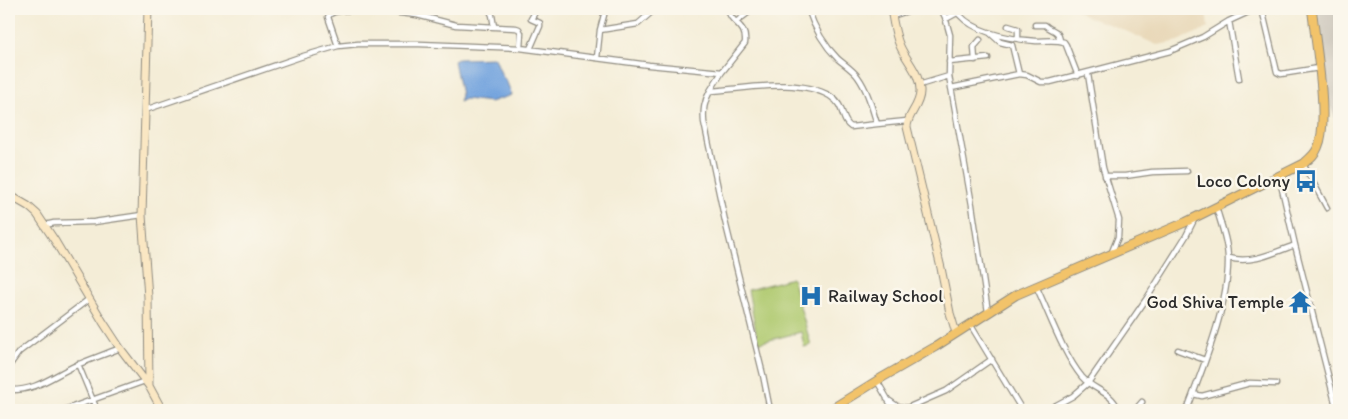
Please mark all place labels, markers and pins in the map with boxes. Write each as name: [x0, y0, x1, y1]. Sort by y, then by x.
bus stop icon: Loco Colony: [1293, 168, 1319, 194]
place label: Loco Colony: [1196, 170, 1291, 192]
hospital icon: Railway School: [798, 283, 824, 309]
place label: Railway School: [828, 285, 943, 307]
temple icon: God Shiva Temple: [1287, 289, 1313, 315]
place label: God Shiva Temple: [1146, 291, 1284, 313]

